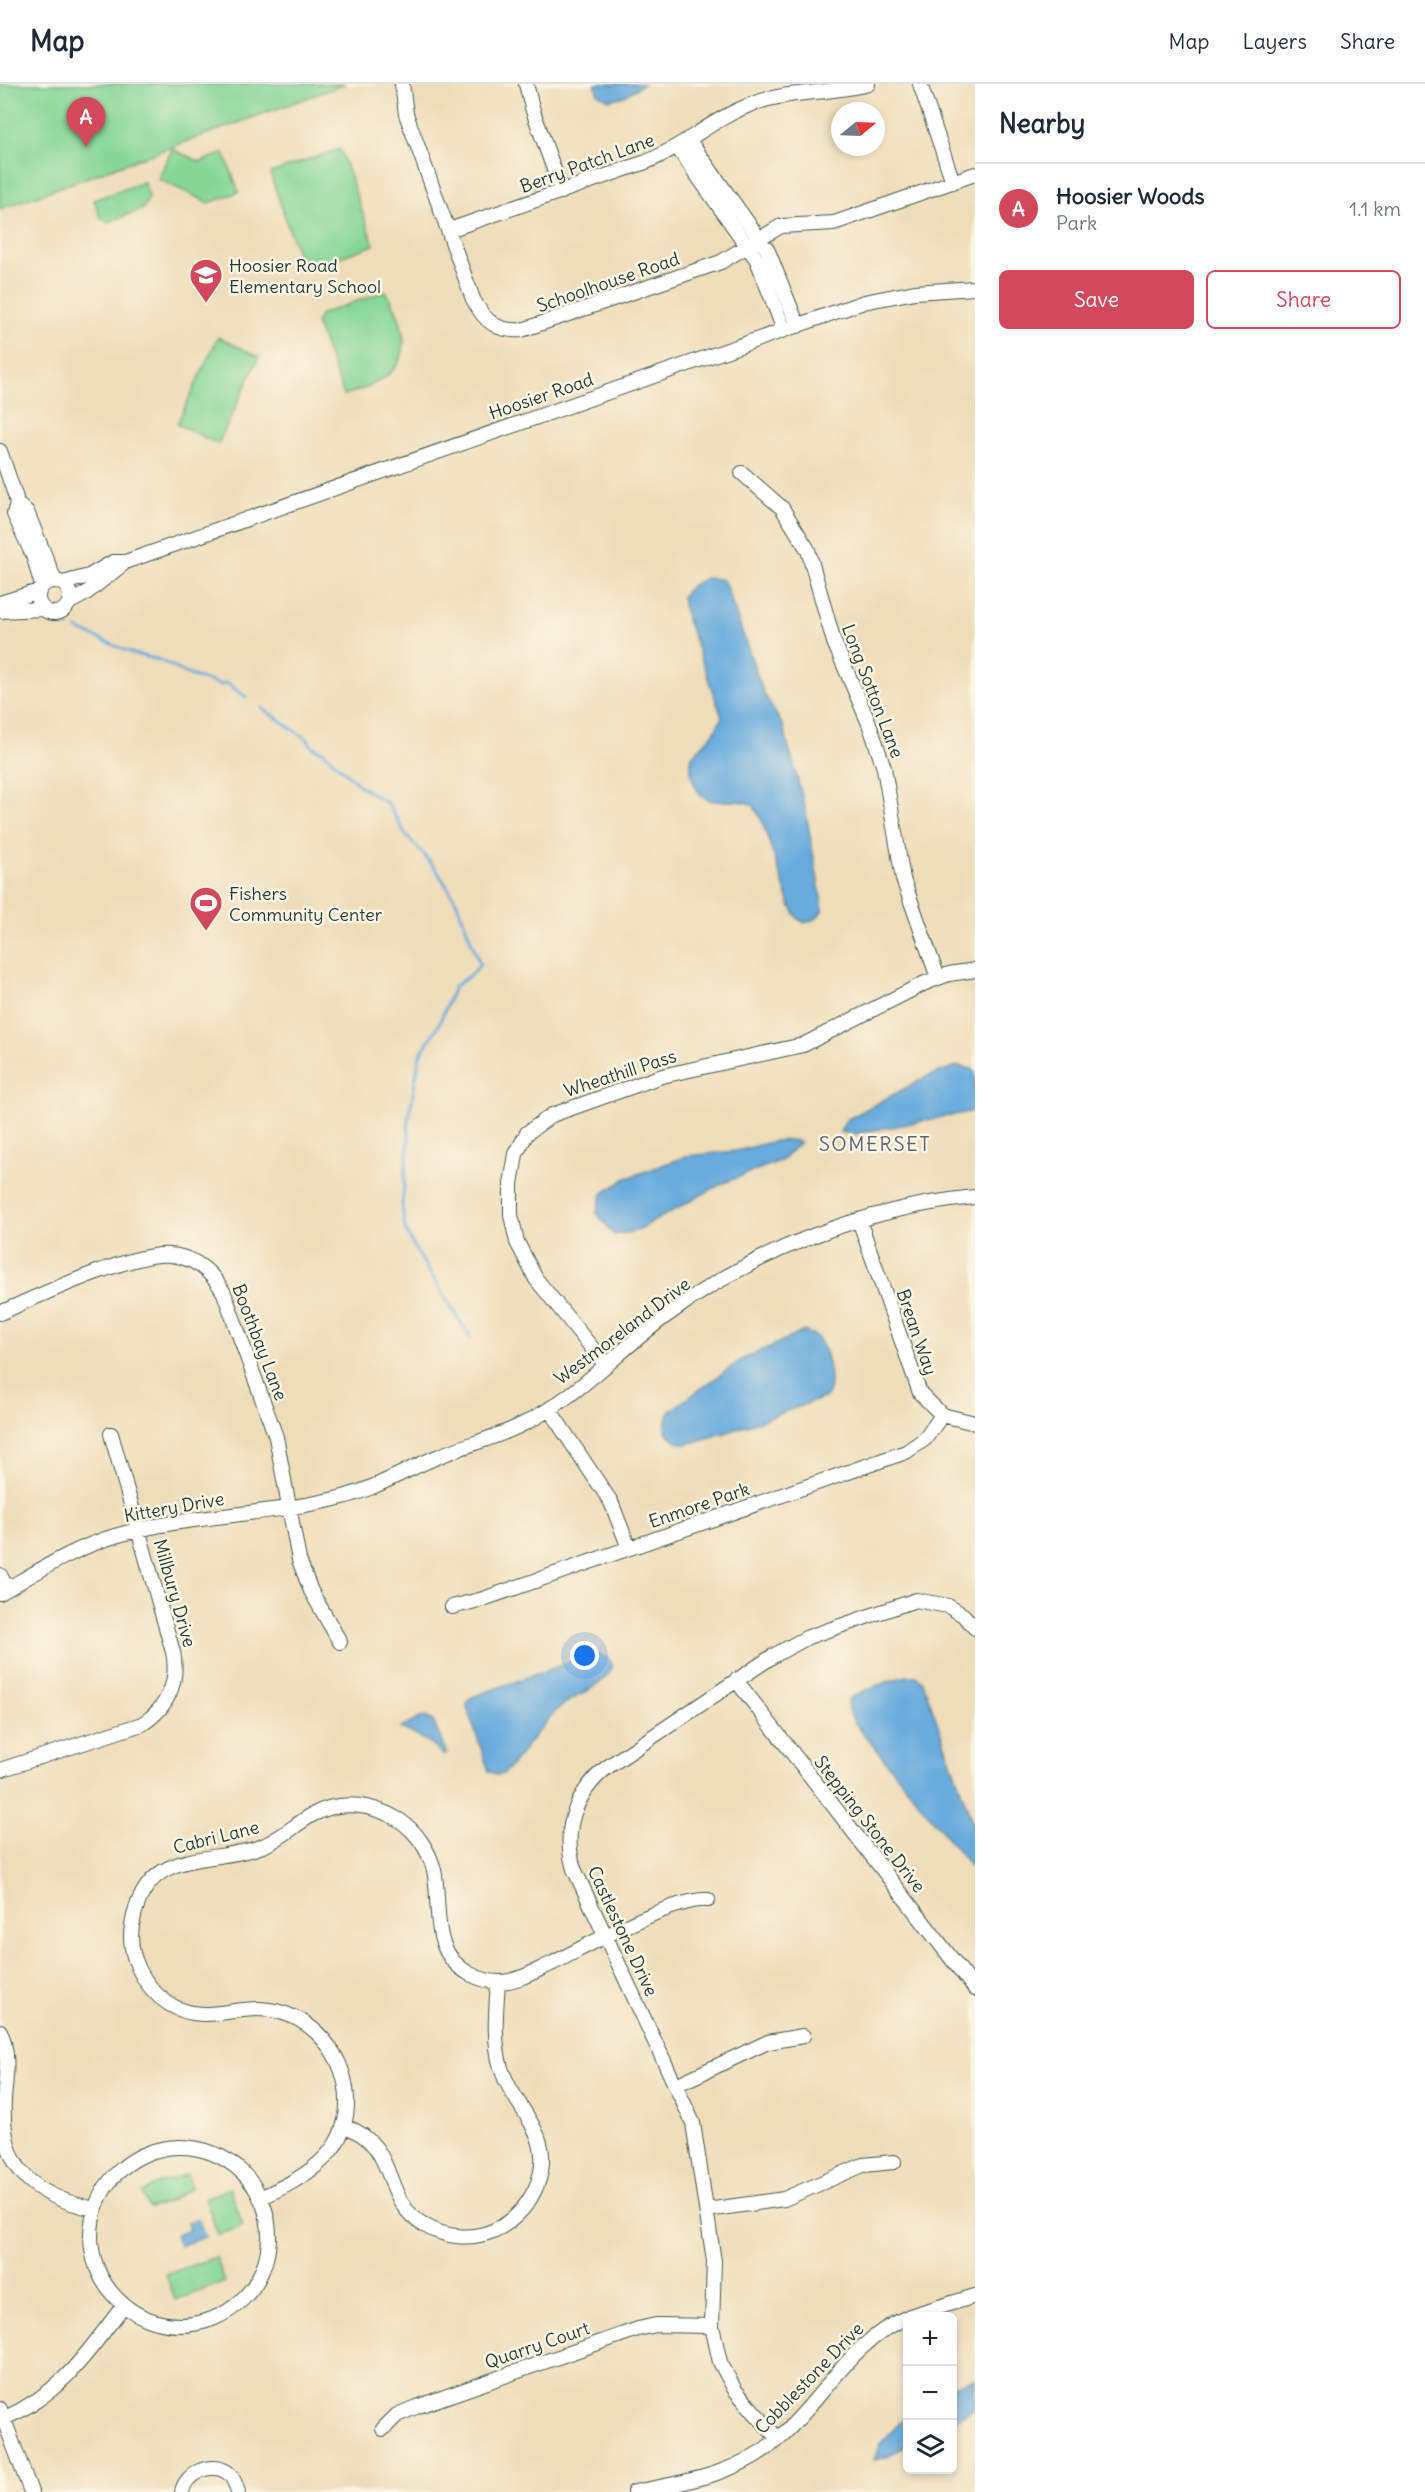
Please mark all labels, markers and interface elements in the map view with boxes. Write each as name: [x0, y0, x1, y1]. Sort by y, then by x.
text: Map: [30, 23, 84, 59]
text: Map: [1169, 28, 1209, 55]
text: Layers: [1242, 28, 1307, 55]
text: Share: [1340, 28, 1395, 55]
pin: A: [66, 98, 106, 147]
north arrow: [831, 102, 885, 156]
text: Nearby: [999, 107, 1085, 140]
street label: Berry Patch Lane: [517, 128, 657, 198]
text: Hoosier Woods: [1056, 182, 1204, 210]
text: A: [1012, 196, 1025, 221]
text: 1.1 km: [1349, 196, 1401, 221]
text: Park: [1056, 210, 1097, 235]
street label: Schoolhouse Road: [534, 247, 683, 317]
place label: Hoosier Road Elementary School: [229, 254, 381, 298]
school or university icon: Hoosier Road Elementary School: [188, 257, 224, 304]
button: Save: [999, 270, 1194, 329]
button: Share: [1206, 270, 1401, 329]
street label: Hoosier Road: [486, 367, 597, 425]
street label: Long Sotton Lane: [837, 621, 909, 761]
place label: Fishers Community Center: [229, 882, 383, 926]
sports icon: Fishers Community Center: [188, 885, 224, 932]
street label: Wheathill Pass: [561, 1044, 679, 1102]
district label: SOMERSET: [819, 1131, 931, 1156]
street label: Westmoreland Drive: [549, 1272, 695, 1390]
street label: Boothbay Lane: [227, 1280, 293, 1404]
street label: Brean Way: [892, 1286, 942, 1378]
street label: Enmore Park: [646, 1477, 752, 1533]
street label: Kittery Drive: [122, 1487, 226, 1527]
street label: Millbury Drive: [149, 1536, 201, 1650]
your location: [570, 1641, 599, 1670]
street label: Stepping Stone Drive: [809, 1751, 931, 1897]
street label: Cabri Lane: [171, 1815, 261, 1859]
street label: Castlestone Drive: [583, 1862, 663, 2000]
map controls: [903, 2312, 957, 2474]
button: +: [903, 2312, 957, 2366]
street label: Quarry Court: [482, 2316, 592, 2374]
street label: Cobblestone Drive: [750, 2317, 868, 2439]
button: −: [903, 2366, 957, 2420]
button: layers: [903, 2420, 957, 2474]

